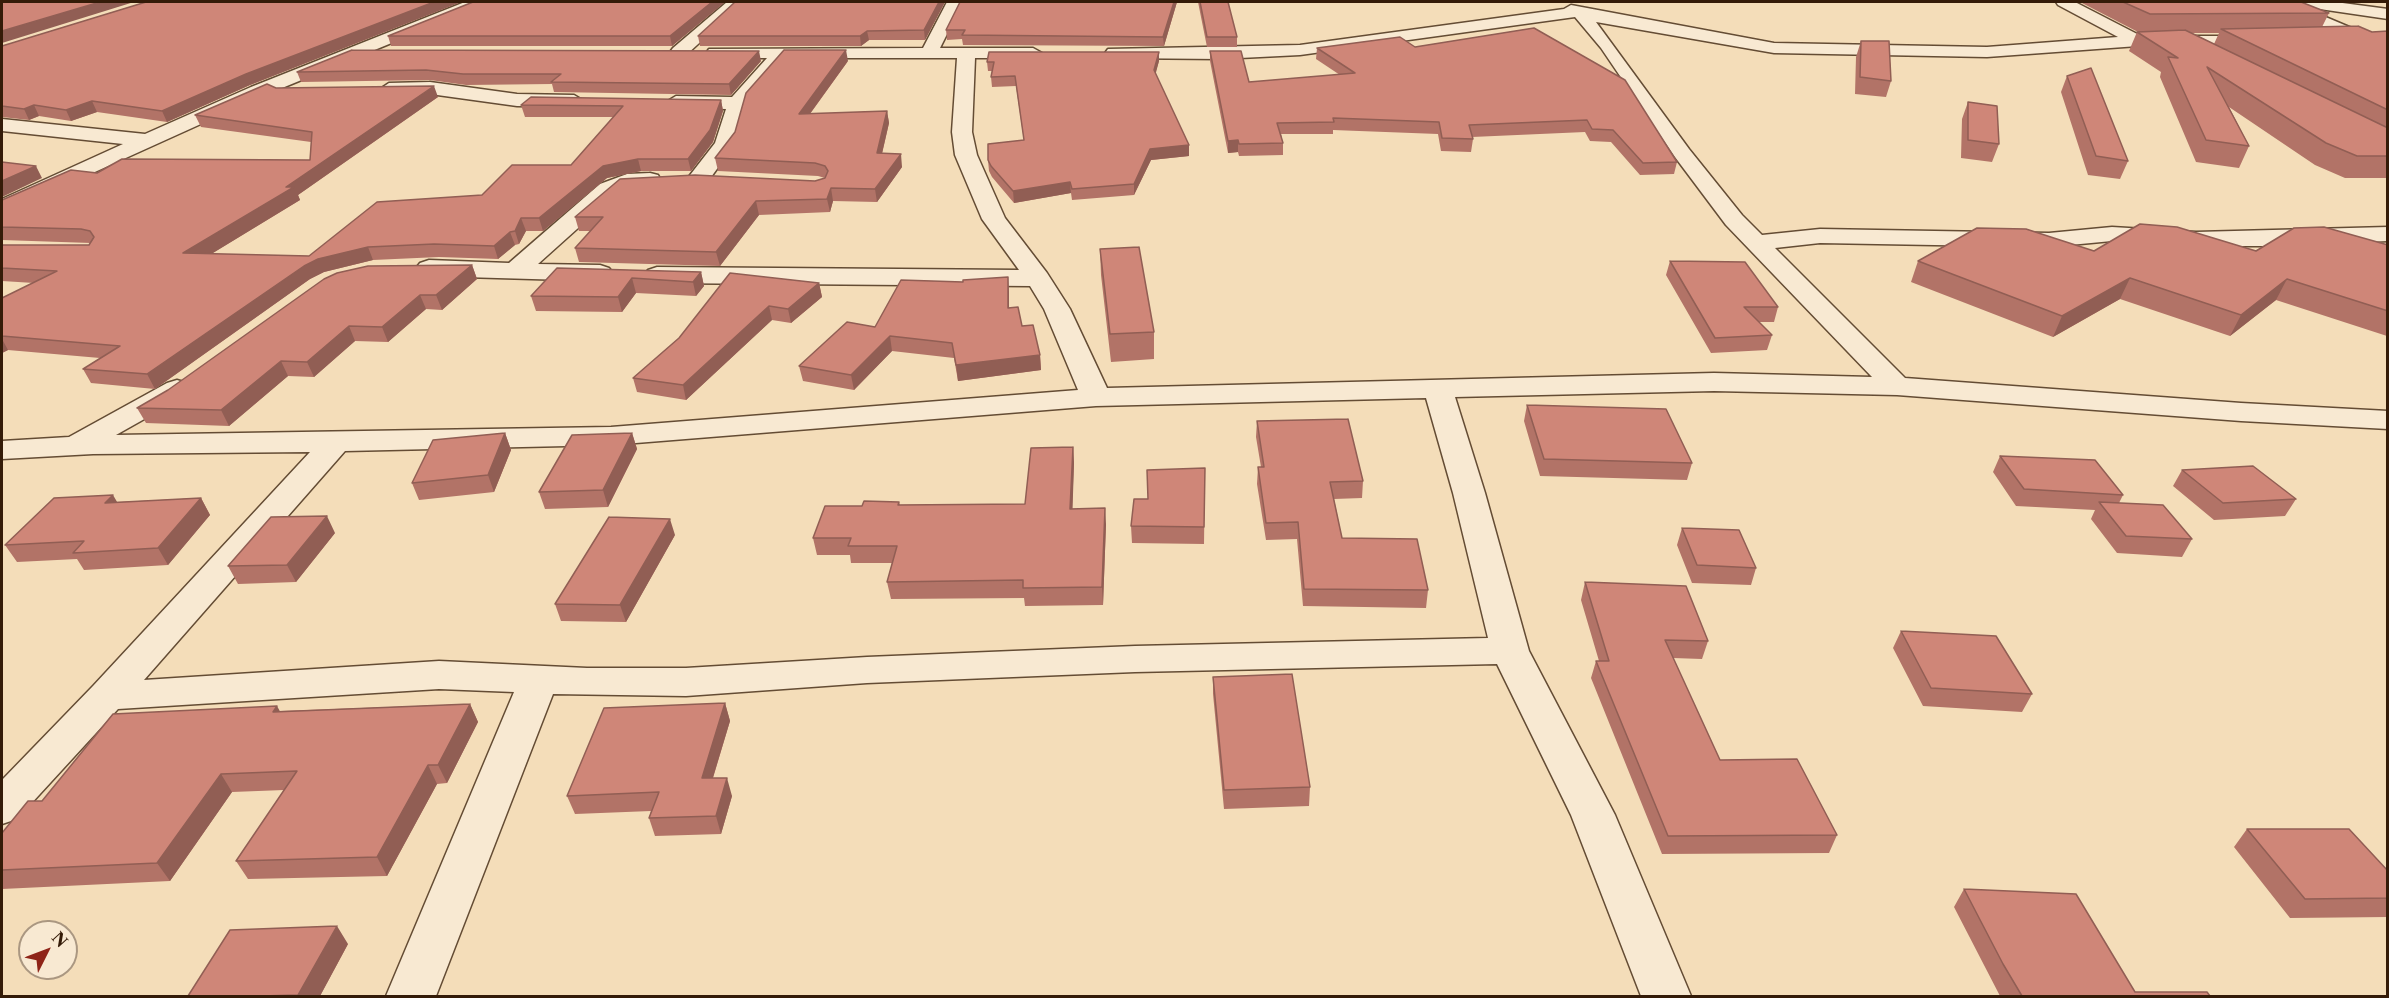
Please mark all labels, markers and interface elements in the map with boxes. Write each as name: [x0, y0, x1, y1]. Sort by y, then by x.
north arrow: [18, 920, 78, 980]
text: N: [48, 927, 72, 951]

